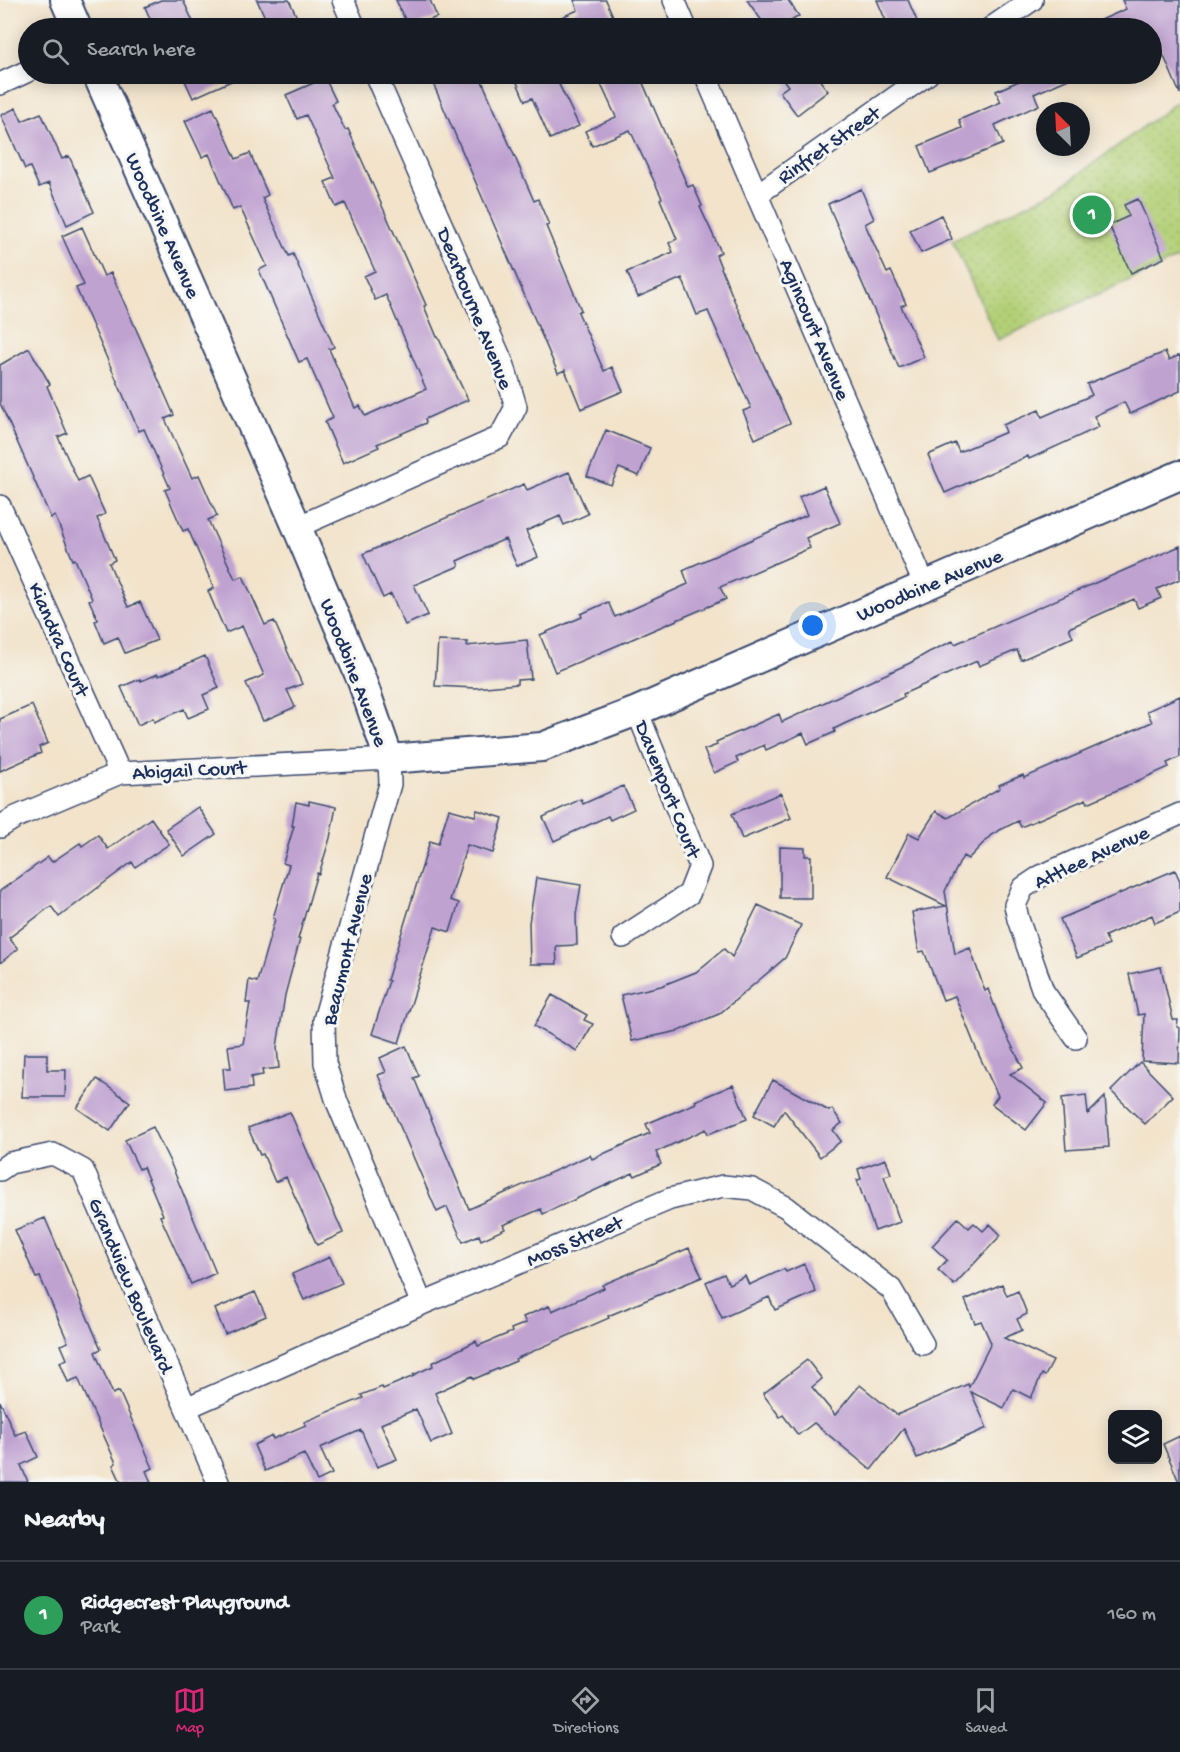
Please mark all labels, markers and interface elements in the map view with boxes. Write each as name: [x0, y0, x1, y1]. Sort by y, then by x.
search box: [18, 18, 1162, 84]
icon: search: [39, 35, 72, 68]
text: Search here: [87, 38, 195, 64]
street label: Rinfret Street: [774, 101, 888, 191]
north arrow: [1036, 102, 1090, 156]
street label: Woodbine Avenue: [118, 150, 205, 304]
pin: 1: [1072, 192, 1112, 238]
street label: Dearbourne Avenue: [428, 223, 517, 395]
street label: Agincourt Avenue: [772, 256, 854, 406]
street label: Woodbine Avenue: [853, 545, 1008, 629]
street label: Kiandra Court: [21, 579, 94, 704]
street label: Woodbine Avenue: [312, 596, 392, 752]
your location: [798, 611, 827, 640]
street label: Davenport Court: [626, 716, 706, 865]
street label: Abigail Court: [132, 757, 249, 788]
street label: Attlee Avenue: [1031, 821, 1155, 897]
street label: Beaumont Avenue: [318, 870, 381, 1029]
street label: Grandview Boulevard: [81, 1195, 178, 1379]
street label: Moss Street: [524, 1211, 629, 1275]
map controls: [1108, 1410, 1162, 1464]
button: layers: [1108, 1410, 1162, 1464]
text: Nearby: [24, 1506, 105, 1537]
text: Ridgecrest Playground: [81, 1591, 288, 1617]
text: 1: [39, 1604, 48, 1627]
text: 160 m: [1107, 1604, 1156, 1627]
text: Park: [81, 1617, 119, 1640]
tab: Map: [173, 1684, 206, 1739]
tab: Directions: [553, 1684, 619, 1739]
tab: Saved: [965, 1684, 1006, 1739]

